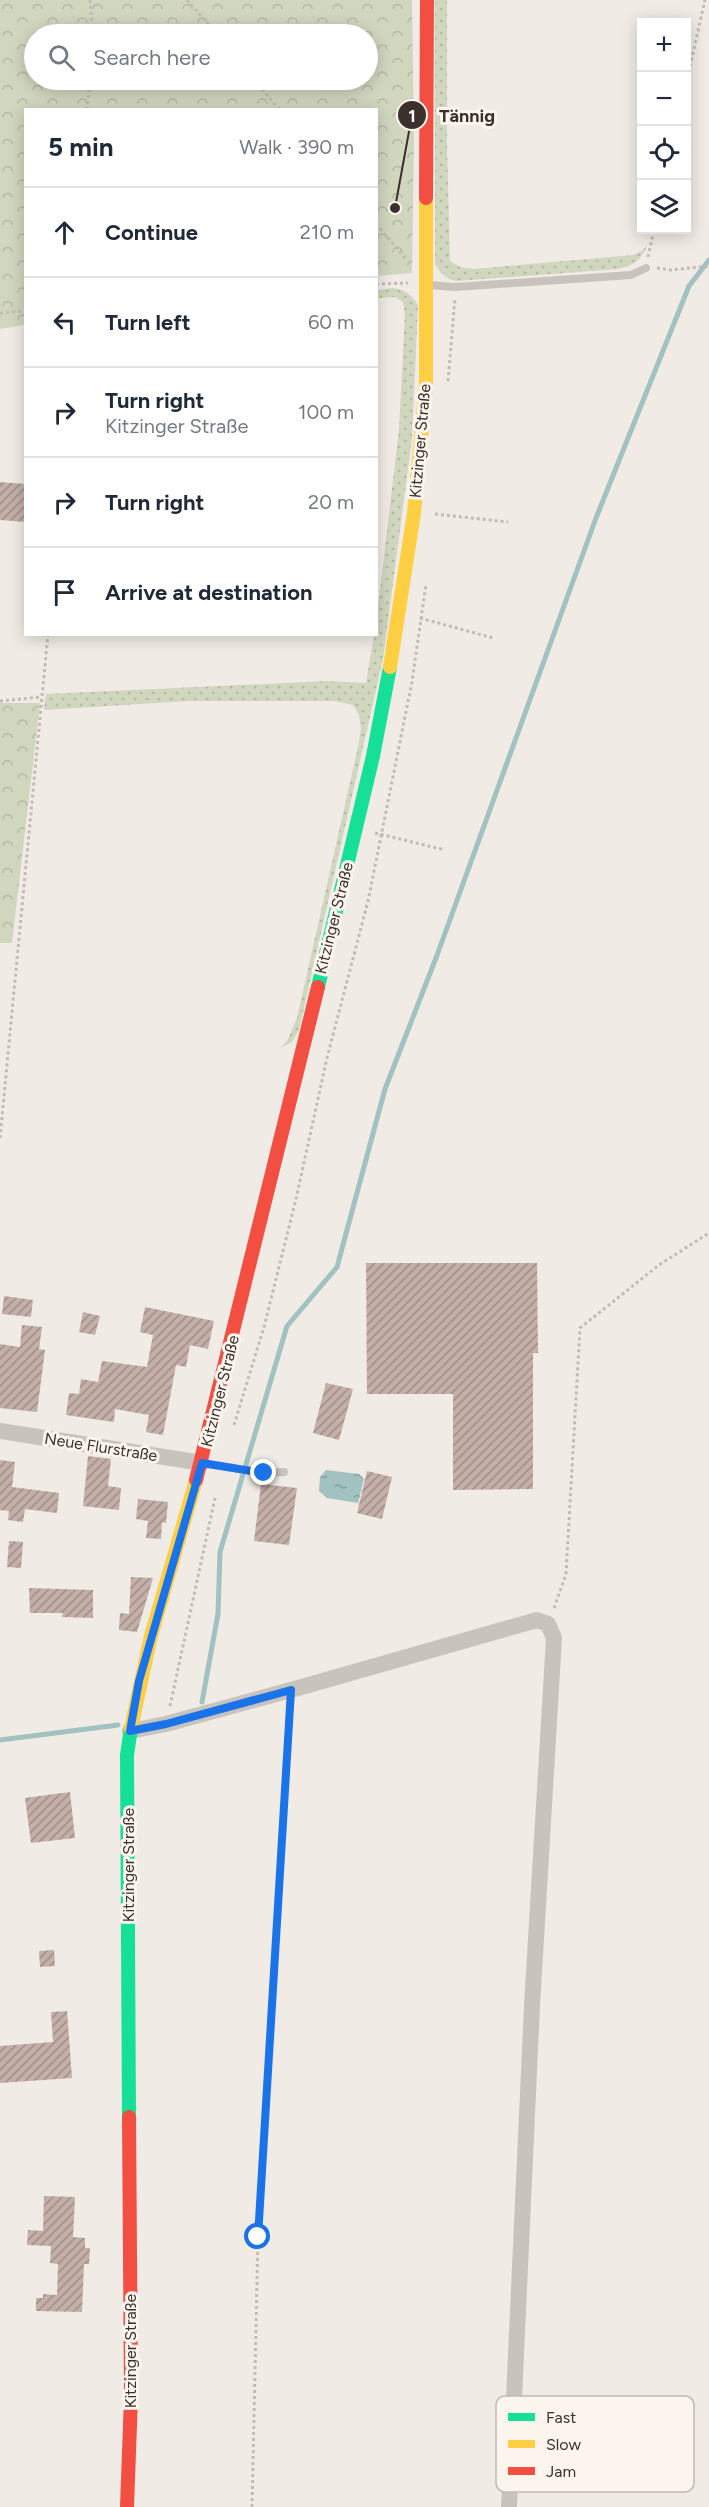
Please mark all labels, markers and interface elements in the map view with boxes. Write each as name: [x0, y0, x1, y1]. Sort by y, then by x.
map controls: [637, 18, 691, 234]
button: +: [637, 18, 691, 72]
search box: [24, 24, 378, 90]
icon: search: [45, 41, 78, 74]
text: Search here: [93, 44, 211, 71]
button: −: [637, 72, 691, 126]
callout: Tännig: [397, 97, 507, 133]
text: 1: [408, 105, 416, 127]
text: Tännig: [439, 105, 495, 127]
button: locate: [637, 126, 691, 180]
text: 5 min: [48, 131, 114, 163]
text: Walk · 390 m: [239, 135, 354, 159]
button: layers: [637, 180, 691, 234]
icon: ahead: [48, 216, 81, 249]
text: Continue: [105, 219, 198, 246]
text: 210 m: [300, 220, 354, 244]
icon: left: [48, 306, 81, 339]
text: Turn left: [105, 309, 191, 336]
text: 60 m: [308, 310, 354, 334]
street label: Kitzinger Straße: [406, 383, 434, 499]
text: Turn right: [105, 387, 204, 414]
icon: right: [48, 396, 81, 429]
text: 100 m: [298, 400, 354, 424]
text: Kitzinger Straße: [105, 414, 248, 438]
icon: right: [48, 486, 81, 519]
text: Turn right: [105, 489, 204, 516]
text: 20 m: [308, 490, 354, 514]
icon: arrive: [48, 576, 81, 609]
text: Arrive at destination: [105, 579, 313, 606]
street label: Kitzinger Straße: [311, 860, 357, 976]
street label: Kitzinger Straße: [197, 1333, 243, 1449]
street label: Neue Flurstraße: [43, 1429, 159, 1465]
route end: [250, 1459, 276, 1485]
street label: Kitzinger Straße: [119, 1807, 138, 1922]
route start: [244, 2223, 270, 2249]
street label: Kitzinger Straße: [121, 2293, 140, 2408]
legend: [496, 2396, 694, 2492]
text: Fast: [546, 2408, 576, 2427]
text: Slow: [546, 2435, 581, 2454]
text: Jam: [546, 2462, 576, 2481]

